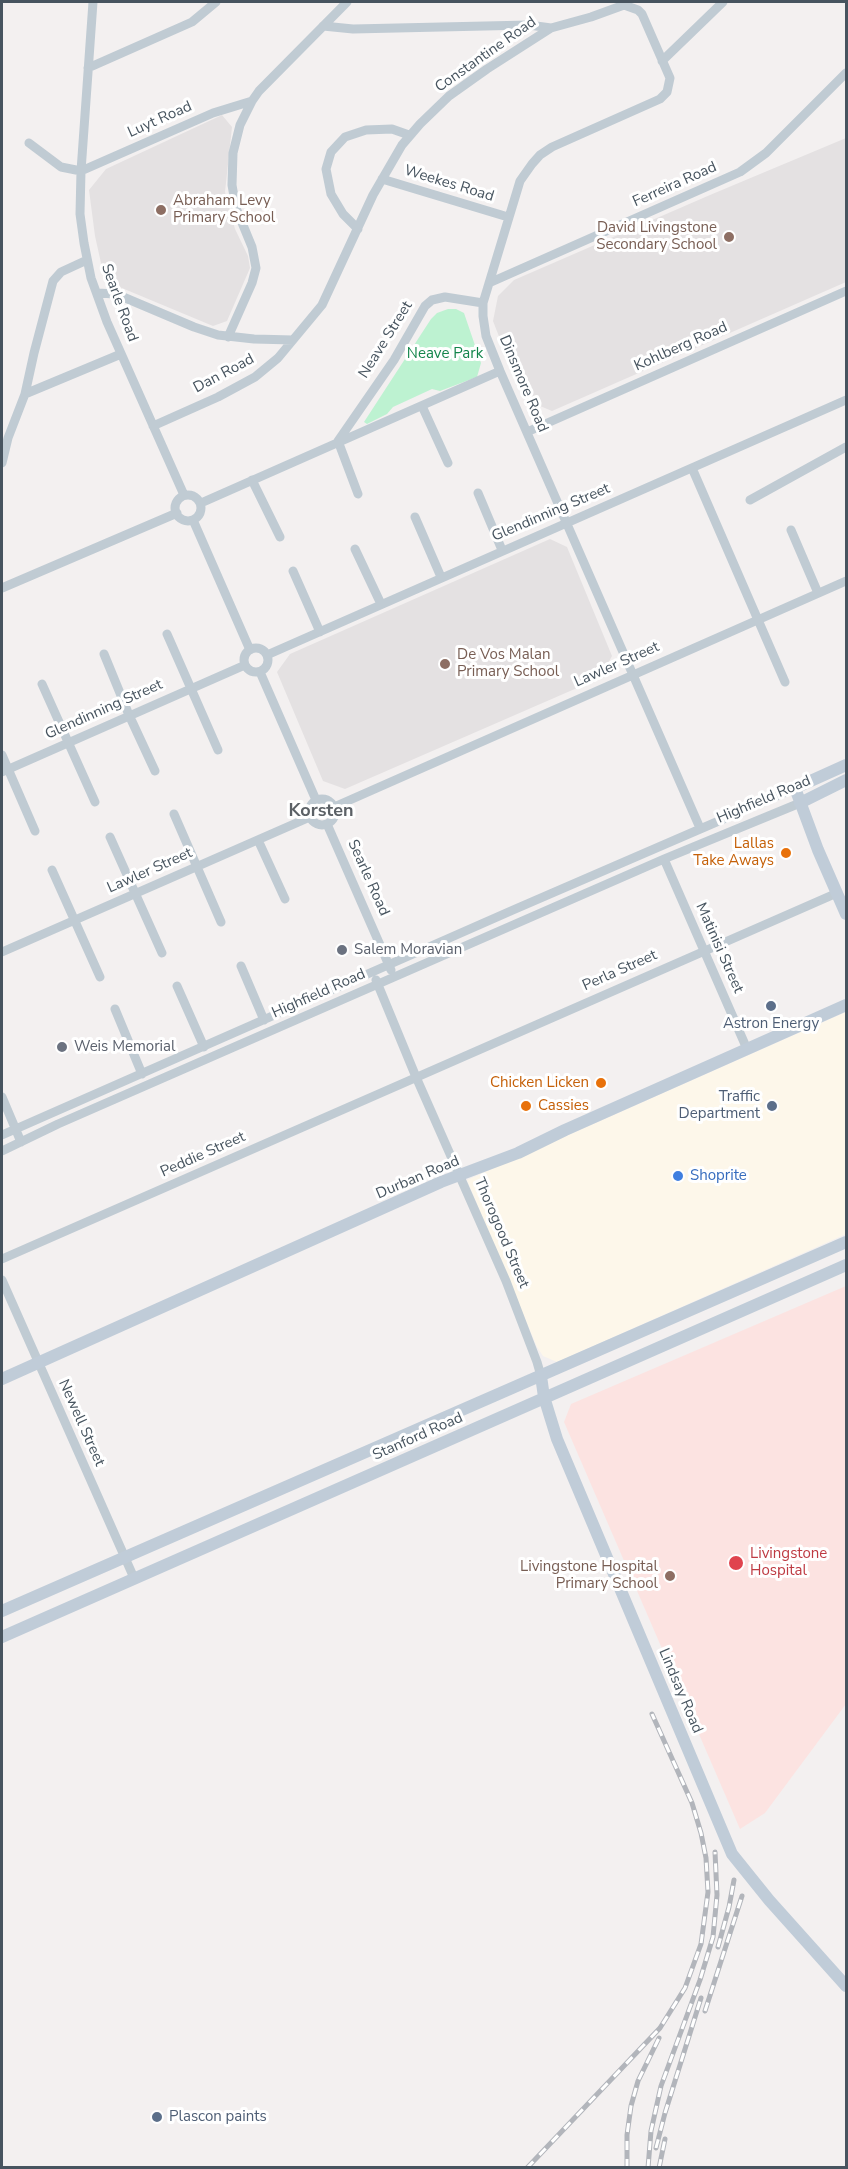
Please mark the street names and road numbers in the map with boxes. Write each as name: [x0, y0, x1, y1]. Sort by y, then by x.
street label: Constantine Road: [432, 13, 540, 97]
street label: Luyt Road: [125, 98, 195, 142]
street label: Ferreira Road: [630, 158, 720, 212]
street label: Weekes Road: [402, 162, 496, 206]
street label: Searle Road: [97, 262, 141, 344]
street label: Neave Street: [355, 298, 417, 382]
street label: Kohlberg Road: [632, 318, 730, 376]
street label: Dinsmore Road: [494, 333, 552, 435]
street label: Dan Road: [190, 350, 258, 398]
street label: Glendinning Street: [489, 480, 613, 546]
street label: Lawler Street: [572, 638, 662, 692]
street label: Glendinning Street: [43, 676, 165, 744]
street label: Highfield Road: [714, 772, 814, 828]
street label: Searle Road: [343, 837, 393, 919]
street label: Lawler Street: [105, 844, 195, 898]
street label: Matinisi Street: [691, 900, 747, 996]
street label: Perla Street: [580, 947, 660, 995]
street label: Highfield Road: [269, 965, 369, 1023]
street label: Peddie Street: [158, 1128, 248, 1182]
street label: Durban Road: [374, 1152, 462, 1204]
street label: Thorogood Street: [470, 1175, 532, 1291]
street label: Newell Street: [54, 1377, 108, 1469]
street label: Stanford Road: [370, 1409, 466, 1465]
street label: Lindsay Road: [654, 1646, 706, 1736]

